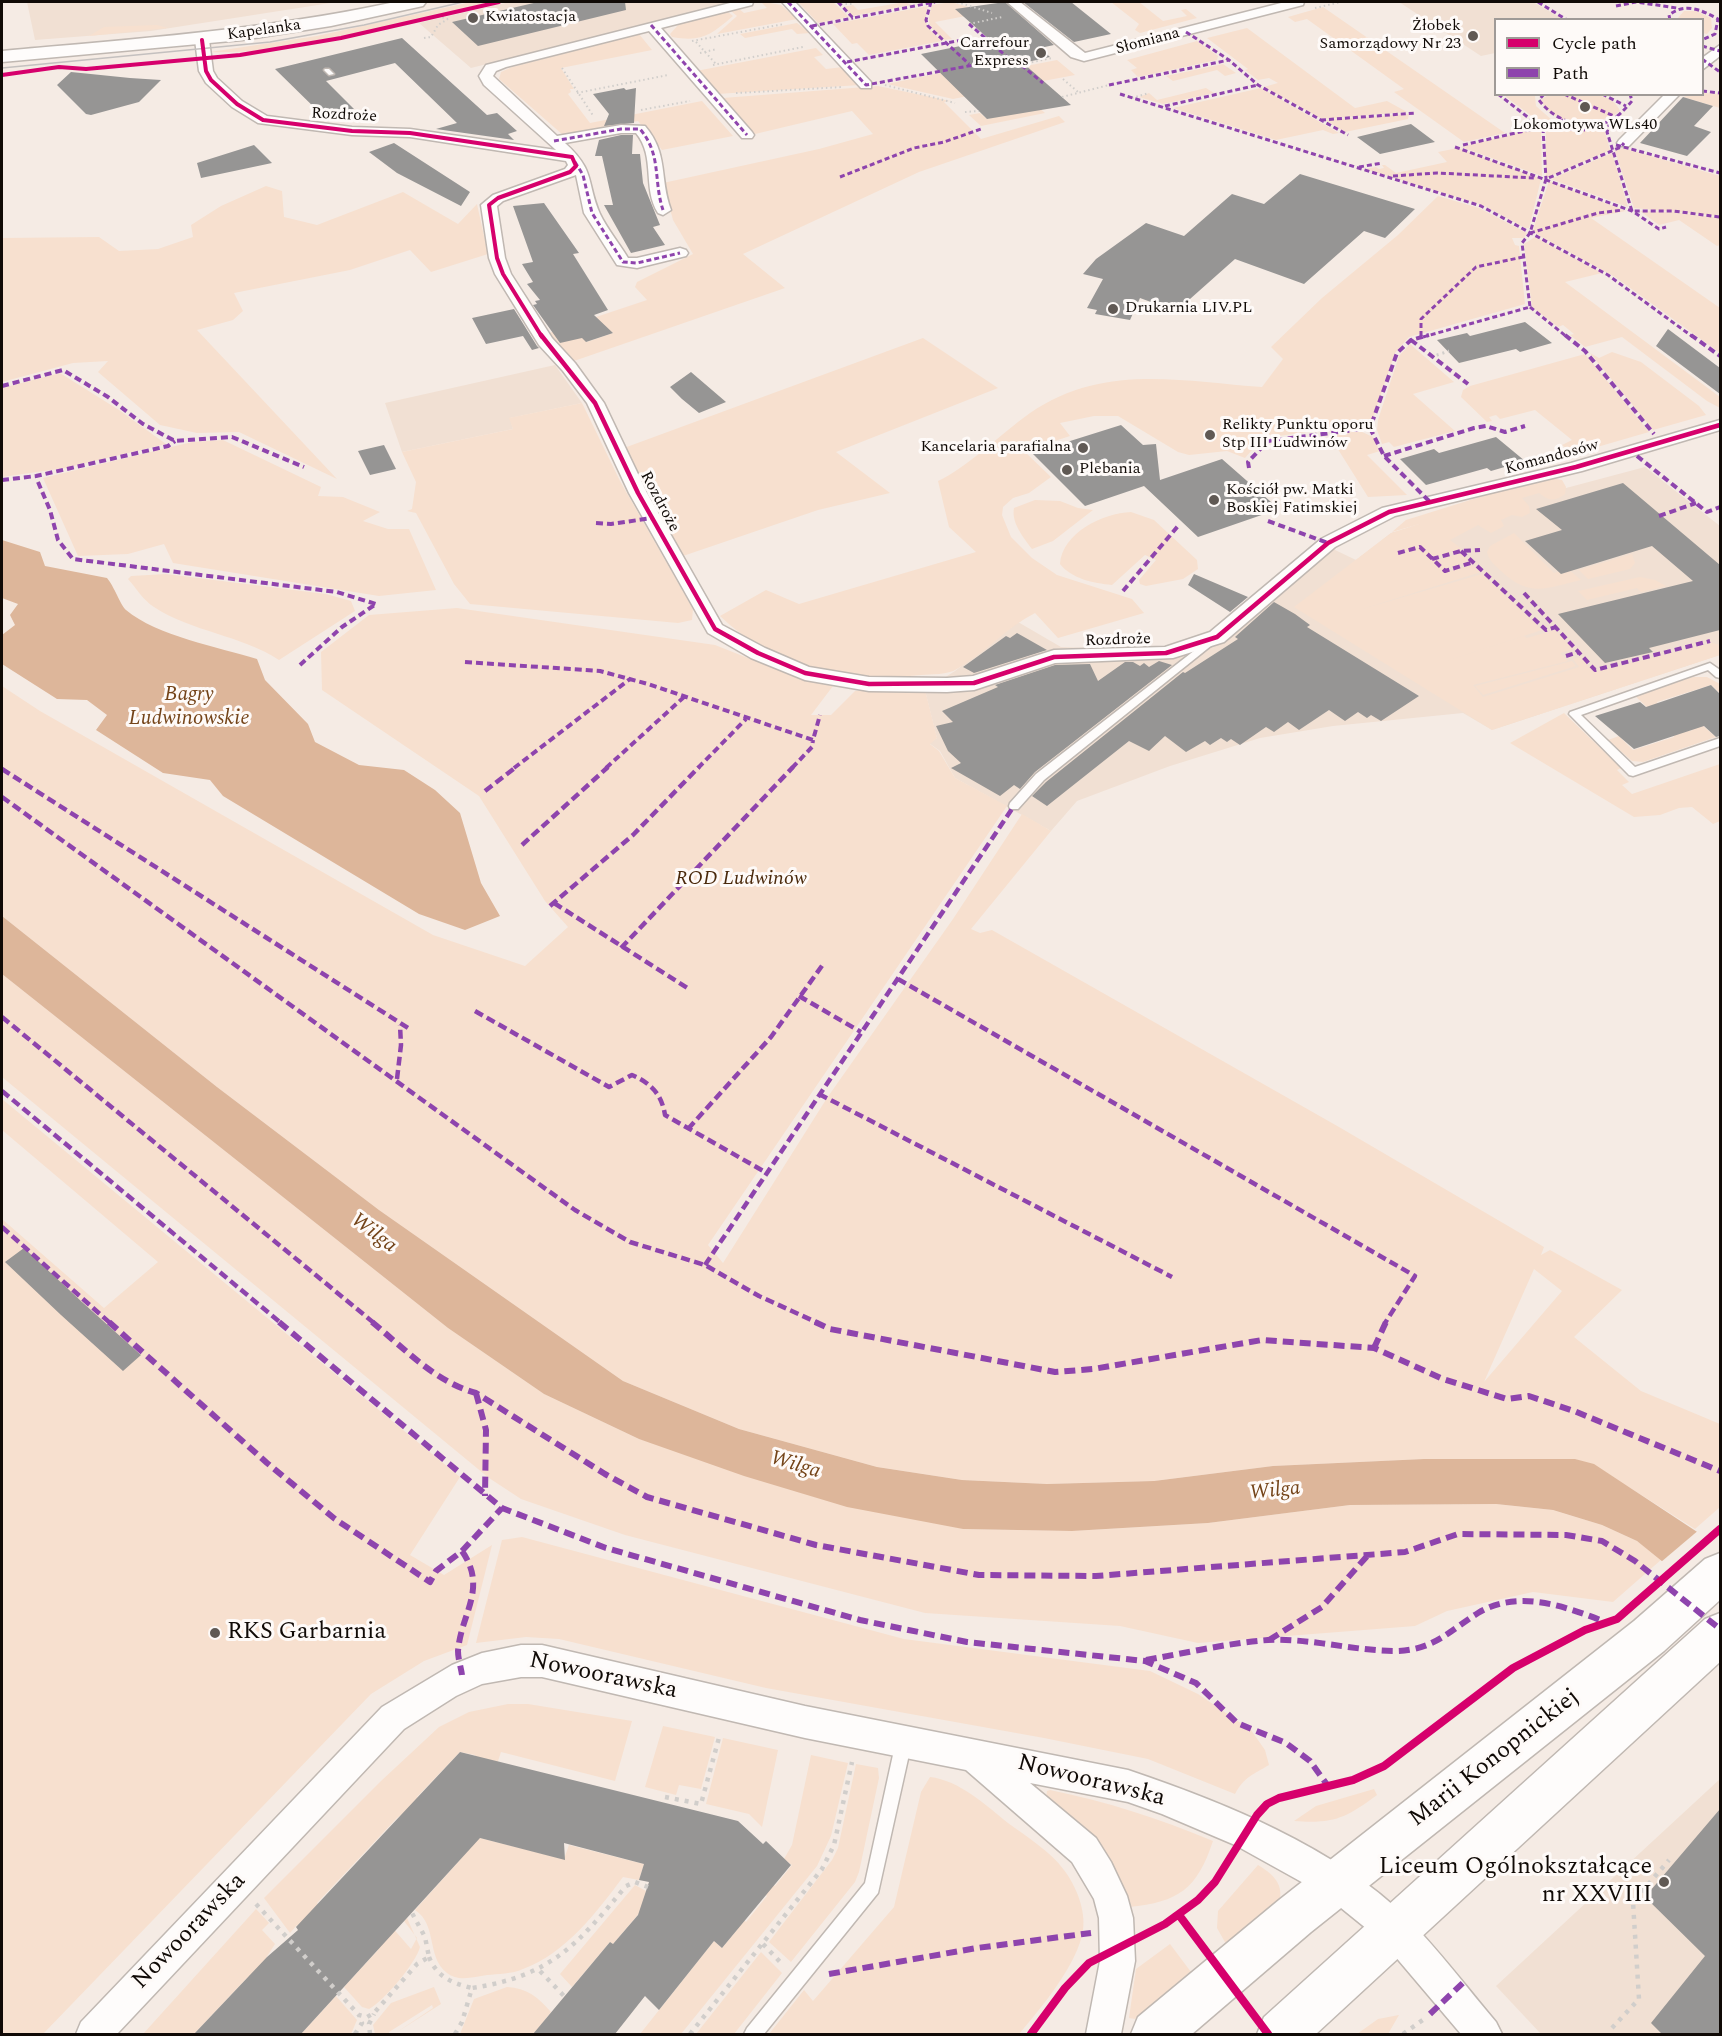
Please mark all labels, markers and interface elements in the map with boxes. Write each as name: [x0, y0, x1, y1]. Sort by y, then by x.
place label: Kwiatostacja: [485, 8, 576, 28]
marker: Kwiatostacja: [466, 11, 480, 25]
street label: Kapelanka: [226, 16, 302, 46]
place label: Żłobek Samorządowy Nr 23: [1320, 17, 1461, 55]
legend: [1494, 18, 1704, 96]
street label: Słomiana: [1114, 24, 1182, 60]
marker: Żłobek Samorządowy Nr 23: [1466, 29, 1480, 43]
text: Cycle path: [1552, 30, 1637, 57]
place label: Carrefour Express: [960, 34, 1029, 72]
marker: Carrefour Express: [1034, 46, 1048, 60]
text: Path: [1552, 60, 1589, 87]
marker: Lokomotywa WLs40: [1578, 100, 1592, 114]
street label: Rozdroże: [311, 105, 377, 127]
place label: Lokomotywa WLs40: [1513, 116, 1657, 136]
place label: Drukarnia LIV.PL: [1125, 299, 1252, 319]
marker: Drukarnia LIV.PL: [1106, 302, 1120, 316]
place label: Relikty Punktu oporu Stp III Ludwinów: [1222, 416, 1373, 454]
marker: Relikty Punktu oporu Stp III Ludwinów: [1203, 428, 1217, 442]
street label: Komandosów: [1503, 436, 1601, 480]
place label: Kancelaria parafialna: [920, 438, 1071, 458]
marker: Kancelaria parafialna: [1076, 441, 1090, 455]
place label: Plebania: [1079, 460, 1141, 480]
marker: Plebania: [1060, 463, 1074, 477]
street label: Rozdroże: [635, 468, 683, 536]
place label: Kościół pw. Matki Boskiej Fatimskiej: [1226, 481, 1358, 519]
marker: Kościół pw. Matki Boskiej Fatimskiej: [1207, 493, 1221, 507]
street label: Rozdroże: [1085, 630, 1151, 652]
water label: Bagry Ludwinowskie: [129, 683, 249, 733]
park label: ROD Ludwinów: [675, 868, 807, 892]
water label: Wilga: [345, 1209, 401, 1259]
water label: Wilga: [767, 1446, 823, 1486]
water label: Wilga: [1248, 1477, 1302, 1507]
place label: RKS Garbarnia: [227, 1619, 386, 1647]
marker: RKS Garbarnia: [208, 1626, 222, 1640]
street label: Nowoorawska: [526, 1647, 680, 1707]
street label: Marii Konopnickiej: [1404, 1684, 1586, 1834]
street label: Nowoorawska: [1014, 1750, 1168, 1814]
place label: Liceum Ogólnokształcące nr XXVIII: [1379, 1854, 1652, 1910]
street label: Nowoorawska: [127, 1868, 253, 1996]
marker: Liceum Ogólnokształcące nr XXVIII: [1657, 1875, 1671, 1889]

